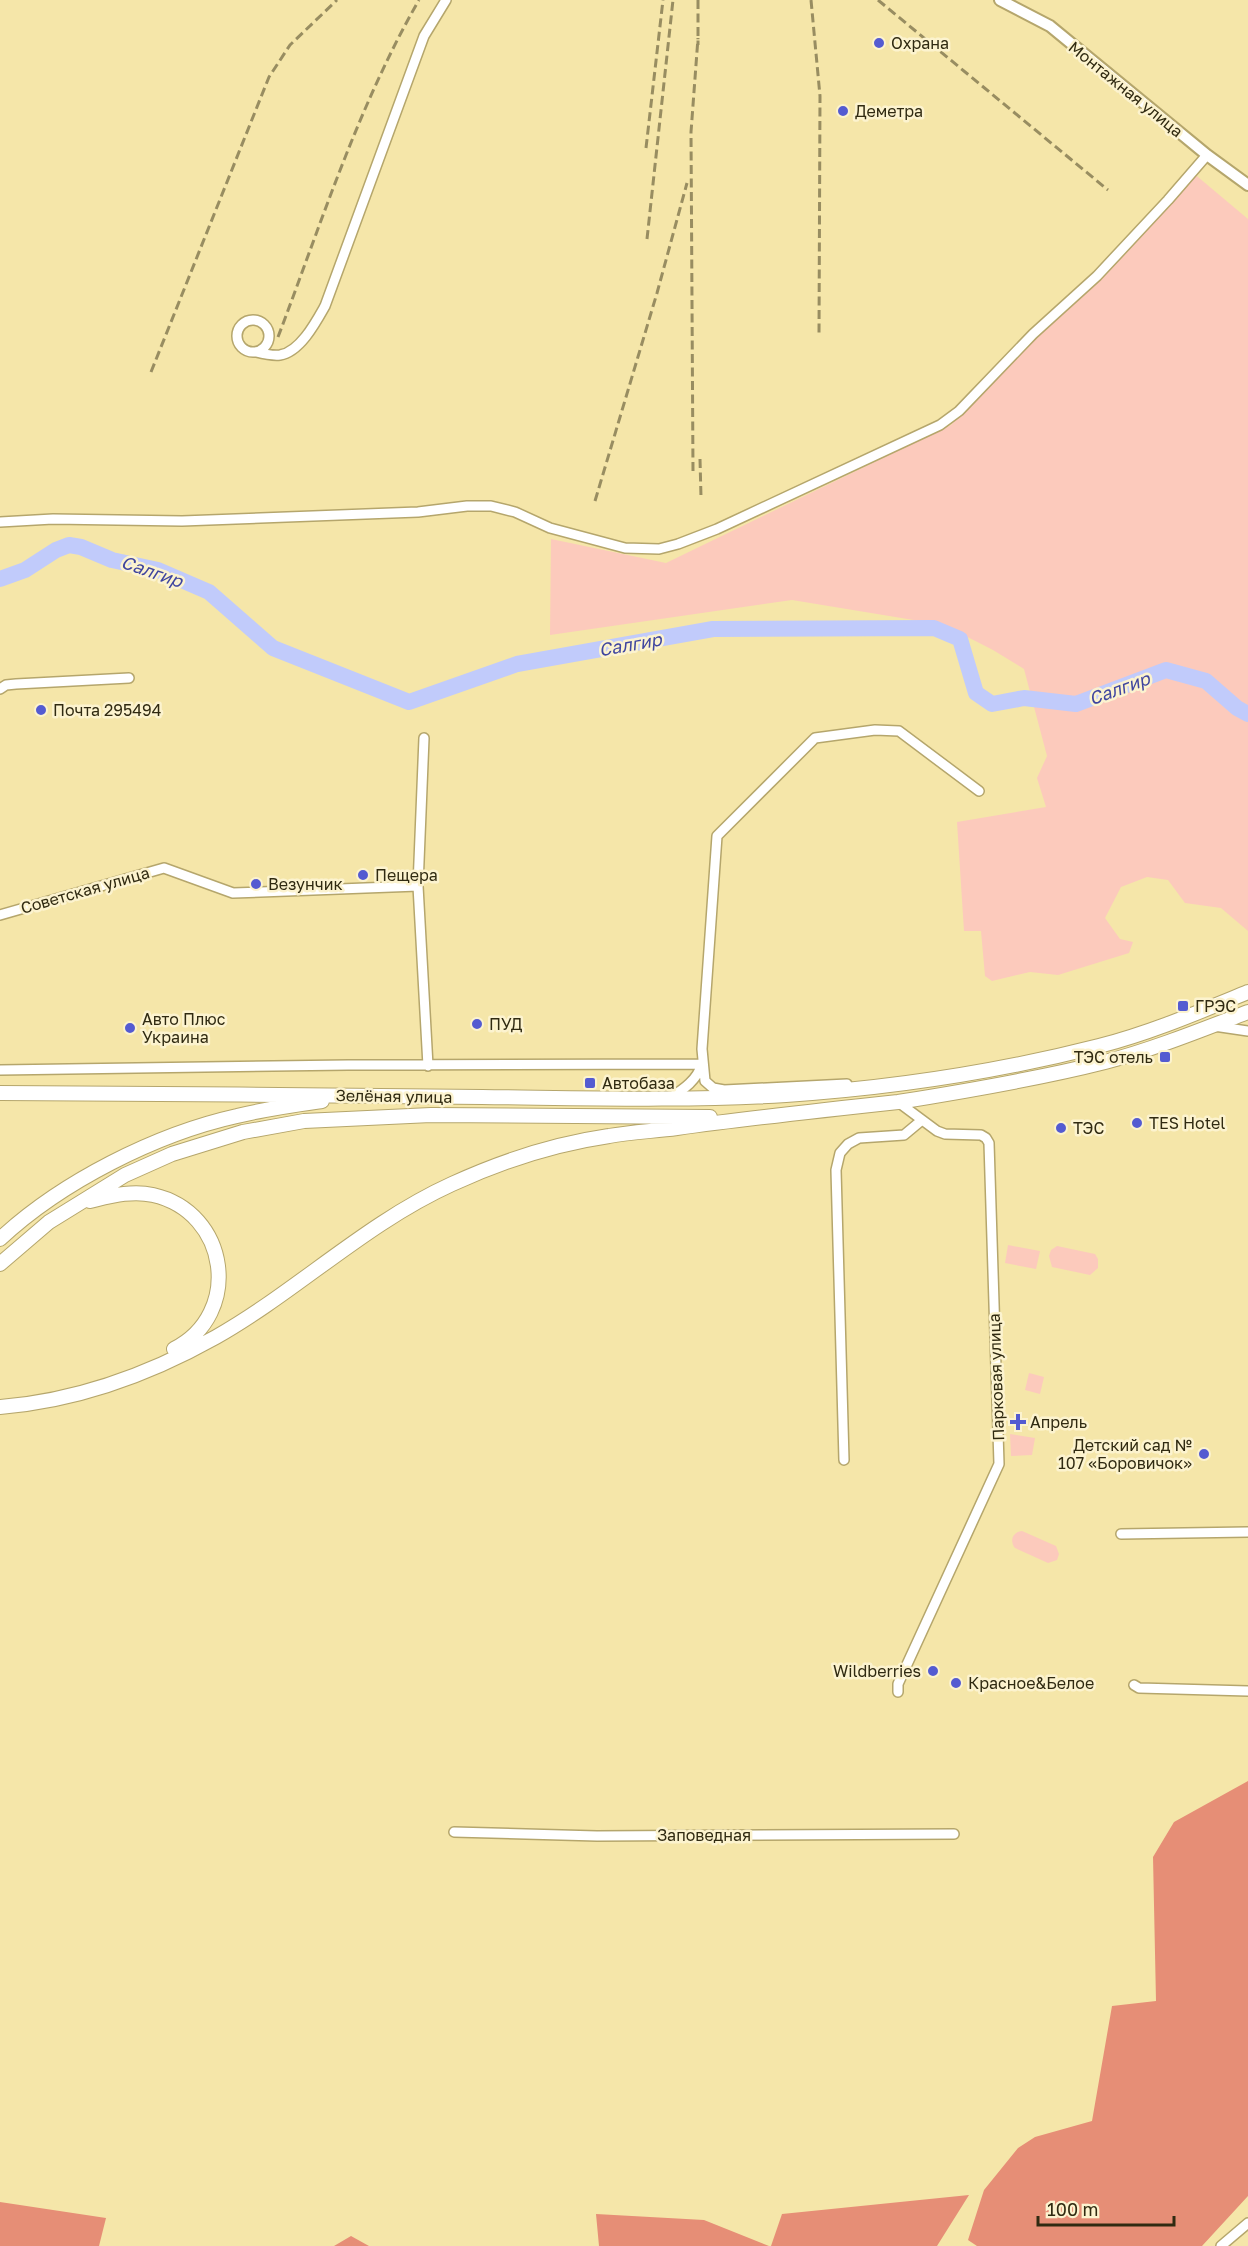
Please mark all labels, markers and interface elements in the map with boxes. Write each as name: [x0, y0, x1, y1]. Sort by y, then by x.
place label: Охрана: [891, 33, 949, 53]
marker: Охрана: [872, 36, 886, 50]
street label: Монтажная улица: [1065, 37, 1187, 141]
place label: Деметра: [855, 101, 923, 121]
marker: Деметра: [836, 104, 850, 118]
water label: Салгир: [119, 550, 187, 592]
water label: Салгир: [597, 627, 665, 660]
water label: Салгир: [1086, 666, 1154, 709]
place label: Почта 295494: [53, 700, 161, 720]
marker: Почта 295494: [34, 703, 48, 717]
street label: Советская улица: [18, 862, 152, 918]
place label: Пещера: [375, 865, 438, 885]
marker: Пещера: [356, 868, 370, 882]
place label: Везунчик: [268, 874, 343, 894]
marker: Везунчик: [249, 877, 263, 891]
place label: ГРЭС: [1195, 996, 1236, 1016]
marker: ГРЭС: [1176, 999, 1190, 1013]
place label: Авто Плюс Украина: [142, 1009, 226, 1047]
place label: ПУД: [489, 1014, 523, 1034]
marker: ПУД: [470, 1017, 484, 1031]
marker: Авто Плюс Украина: [123, 1021, 137, 1035]
place label: ТЭС отель: [1074, 1047, 1153, 1067]
marker: ТЭС отель: [1158, 1050, 1172, 1064]
place label: Автобаза: [602, 1073, 675, 1093]
marker: Автобаза: [583, 1076, 597, 1090]
street label: Зелёная улица: [335, 1085, 453, 1107]
place label: TES Hotel: [1149, 1113, 1225, 1133]
marker: TES Hotel: [1130, 1116, 1144, 1130]
place label: ТЭС: [1073, 1118, 1104, 1138]
marker: ТЭС: [1054, 1121, 1068, 1135]
street label: Парковая улица: [984, 1313, 1008, 1441]
place label: Апрель: [1030, 1412, 1087, 1432]
marker: Апрель: [1011, 1415, 1025, 1429]
place label: Детский сад № 107 «Боровичок»: [1058, 1435, 1192, 1473]
marker: Детский сад № 107 «Боровичок»: [1197, 1447, 1211, 1461]
place label: Wildberries: [833, 1661, 921, 1681]
marker: Wildberries: [926, 1664, 940, 1678]
place label: Красное&Белое: [968, 1673, 1094, 1693]
marker: Красное&Белое: [949, 1676, 963, 1690]
street label: Заповедная: [657, 1825, 751, 1845]
scale bar: [1038, 2189, 1174, 2227]
text: 100 m: [1047, 2198, 1098, 2220]

